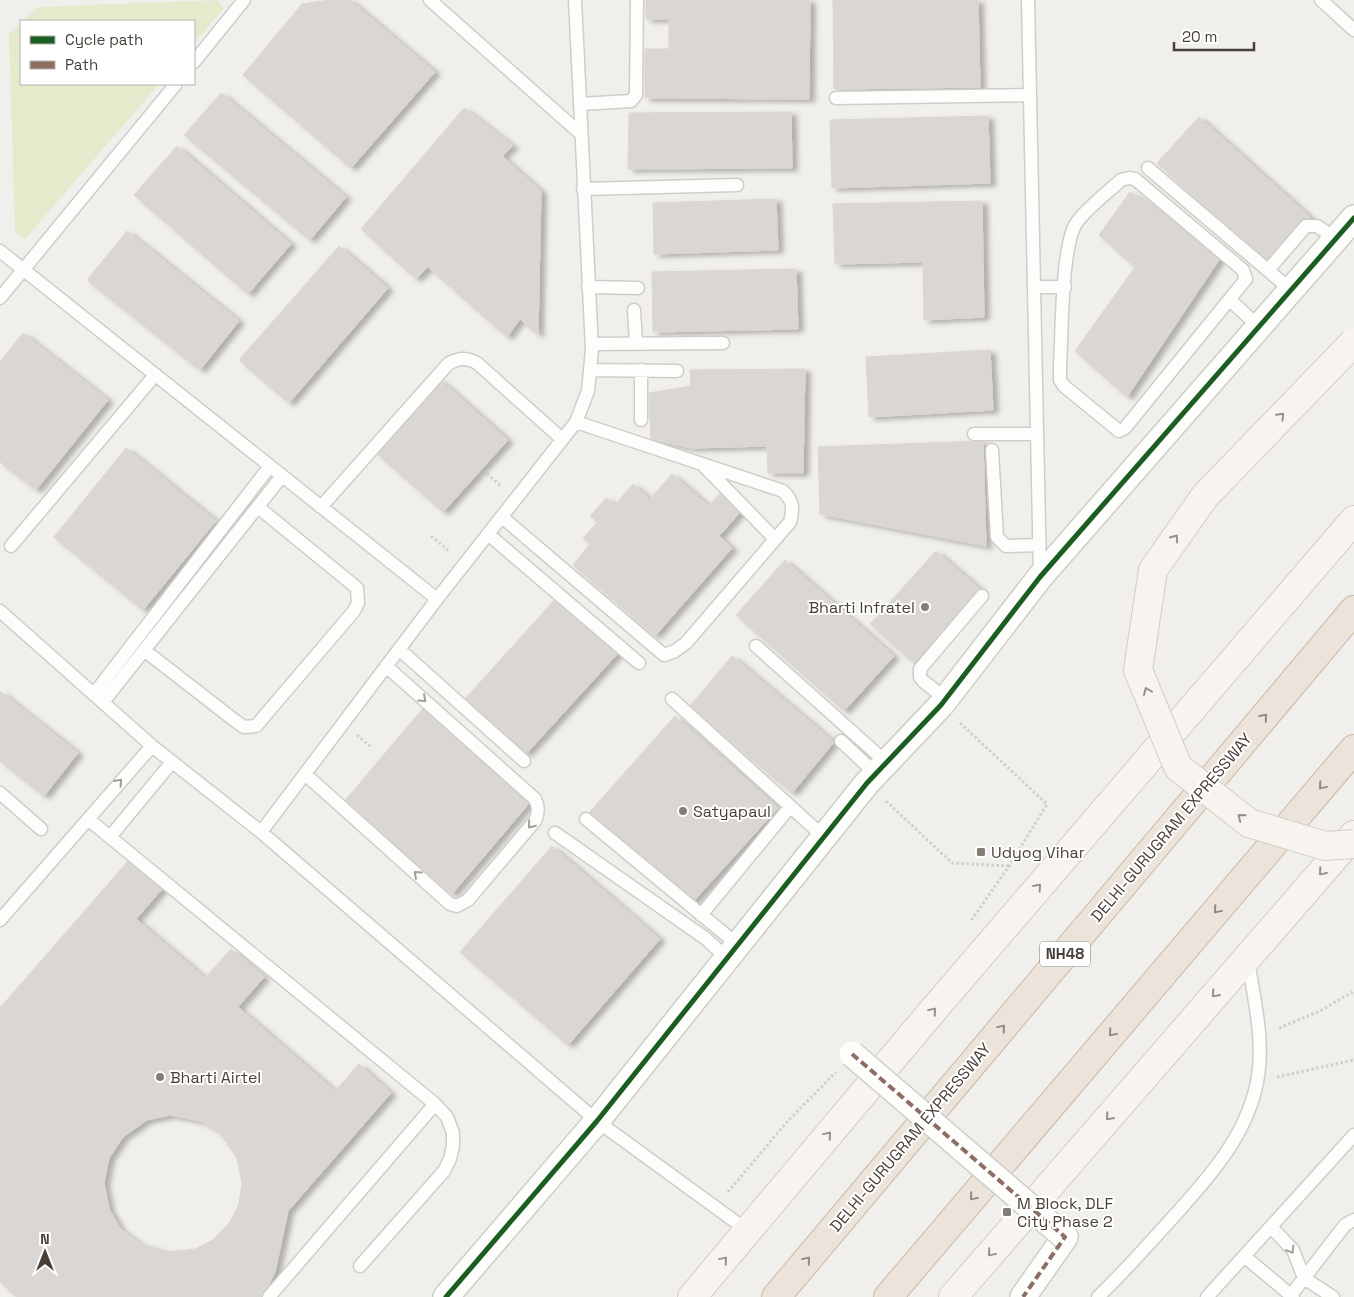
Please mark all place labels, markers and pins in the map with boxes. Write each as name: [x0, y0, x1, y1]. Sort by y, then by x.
place label: Bharti Infratel: [809, 597, 915, 618]
marker: Bharti Infratel: [919, 601, 931, 613]
place label: Satyapaul: [693, 801, 771, 822]
marker: Satyapaul: [677, 805, 689, 817]
place label: Udyog Vihar: [991, 842, 1085, 863]
marker: Udyog Vihar: [975, 846, 987, 858]
place label: Bharti Airtel: [170, 1067, 261, 1088]
marker: Bharti Airtel: [154, 1071, 166, 1083]
place label: M Block, DLF City Phase 2: [1017, 1193, 1113, 1232]
marker: M Block, DLF City Phase 2: [1001, 1206, 1013, 1218]

